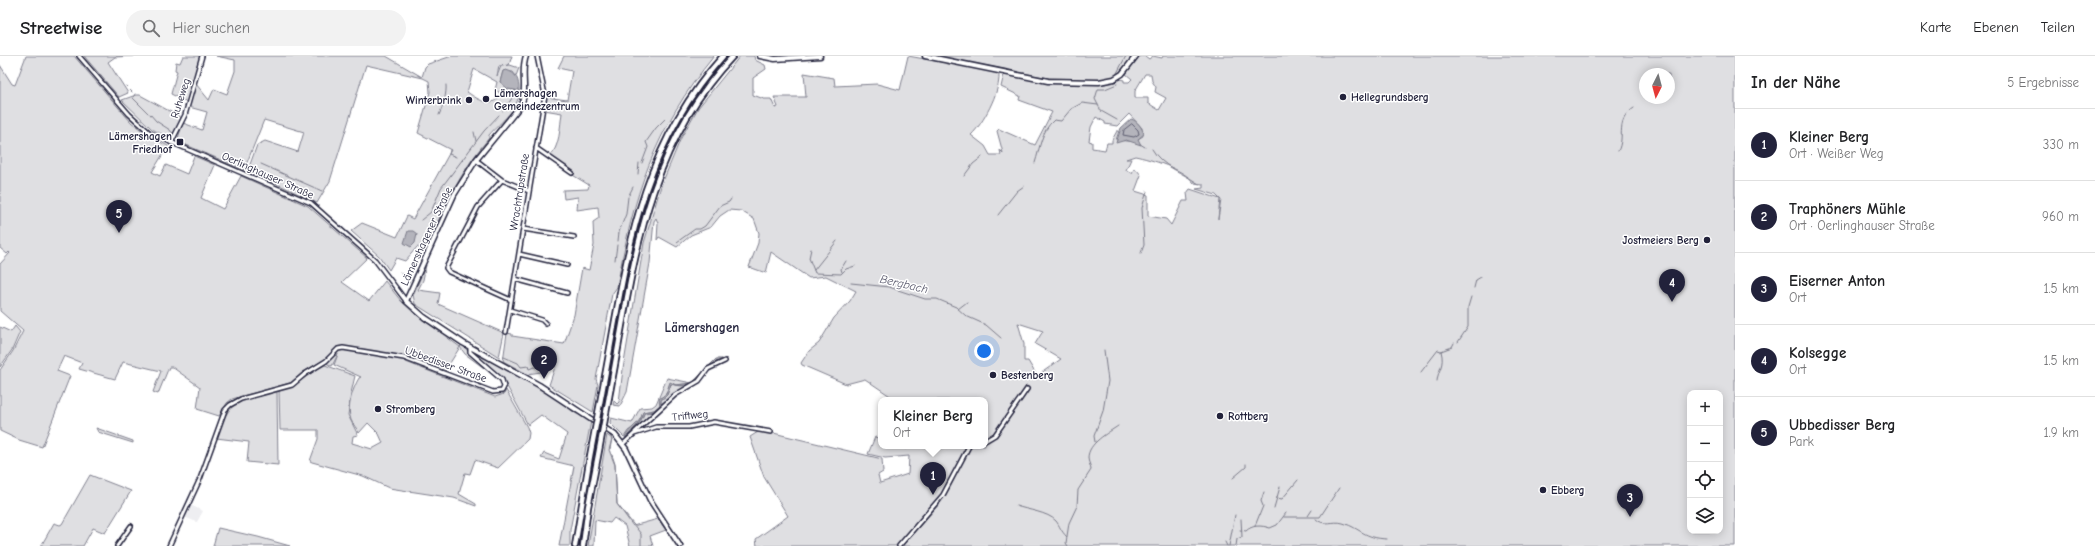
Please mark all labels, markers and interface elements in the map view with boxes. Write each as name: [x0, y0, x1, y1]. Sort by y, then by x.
search box: [126, 10, 406, 46]
text: Streetwise: [20, 17, 102, 39]
icon: search: [140, 17, 162, 39]
text: Hier suchen: [172, 19, 250, 37]
text: Karte: [1920, 19, 1951, 36]
text: Ebenen: [1973, 19, 2019, 36]
text: Teilen: [2041, 19, 2075, 36]
north arrow: [1639, 68, 1675, 104]
text: In der Nähe: [1751, 73, 1840, 92]
text: 5 Ergebnisse: [2007, 75, 2079, 90]
street label: Ruheweg: [168, 77, 193, 120]
place label: Lämershagen Gemeindezentrum: [494, 87, 580, 113]
place label: Hellegrundsberg: [1351, 91, 1429, 104]
marker: Hellegrundsberg: [1338, 92, 1348, 102]
place label: Winterbrink: [406, 94, 462, 107]
marker: Lämershagen Gemeindezentrum: [481, 94, 491, 104]
marker: Winterbrink: [464, 95, 474, 105]
text: Kleiner Berg: [1789, 128, 1869, 146]
place label: Lämershagen Friedhof: [109, 130, 172, 156]
marker: Lämershagen Friedhof: [175, 137, 185, 147]
text: 1: [1761, 137, 1767, 152]
text: 330 m: [2043, 137, 2079, 152]
text: Ort · Weißer Weg: [1789, 146, 1884, 161]
street label: Oerlinghauser Straße: [220, 149, 316, 202]
street label: Wrachtrupstraße: [507, 152, 532, 232]
street label: Lämershagener Straße: [398, 184, 455, 288]
pin: 5: [106, 200, 132, 233]
text: Traphöners Mühle: [1789, 200, 1906, 218]
text: 2: [1761, 209, 1767, 224]
text: 960 m: [2042, 209, 2079, 224]
text: Ort · Oerlinghauser Straße: [1789, 218, 1935, 233]
place label: Jostmeiers Berg: [1622, 234, 1699, 247]
marker: Jostmeiers Berg: [1702, 235, 1712, 245]
pin: 4: [1659, 269, 1685, 302]
water label: Bergbach: [879, 272, 929, 296]
text: Eiserner Anton: [1789, 272, 1885, 290]
text: 3: [1761, 281, 1767, 296]
text: 1.5 km: [2043, 281, 2079, 296]
text: Ort: [1789, 290, 1806, 305]
district label: Lämershagen: [665, 320, 739, 335]
your location: [974, 341, 994, 361]
street label: Ubbedisser Straße: [403, 344, 489, 385]
text: Kolsegge: [1789, 344, 1846, 362]
pin: 2: [531, 346, 557, 379]
text: 4: [1761, 353, 1767, 368]
text: 1.5 km: [2043, 353, 2079, 368]
text: Ort: [1789, 362, 1806, 377]
place label: Bestenberg: [1001, 369, 1054, 382]
marker: Bestenberg: [988, 370, 998, 380]
map controls: [1687, 390, 1723, 534]
button: +: [1687, 390, 1723, 426]
popup: [878, 397, 988, 449]
place label: Stromberg: [386, 403, 436, 416]
marker: Stromberg: [373, 404, 383, 414]
street label: Triftweg: [671, 407, 709, 424]
text: Kleiner Berg: [893, 407, 973, 425]
place label: Rottberg: [1228, 410, 1269, 423]
marker: Rottberg: [1215, 411, 1225, 421]
text: Ubbedisser Berg: [1789, 416, 1895, 434]
text: Ort: [893, 425, 910, 440]
text: 5: [1761, 425, 1767, 440]
text: 1.9 km: [2044, 425, 2079, 440]
button: −: [1687, 426, 1723, 462]
text: Park: [1789, 434, 1814, 449]
pin: 1: [920, 462, 946, 495]
button: locate: [1687, 462, 1723, 498]
place label: Ebberg: [1551, 484, 1585, 497]
pin: 3: [1617, 484, 1643, 517]
marker: Ebberg: [1538, 485, 1548, 495]
button: layers: [1687, 498, 1723, 534]

